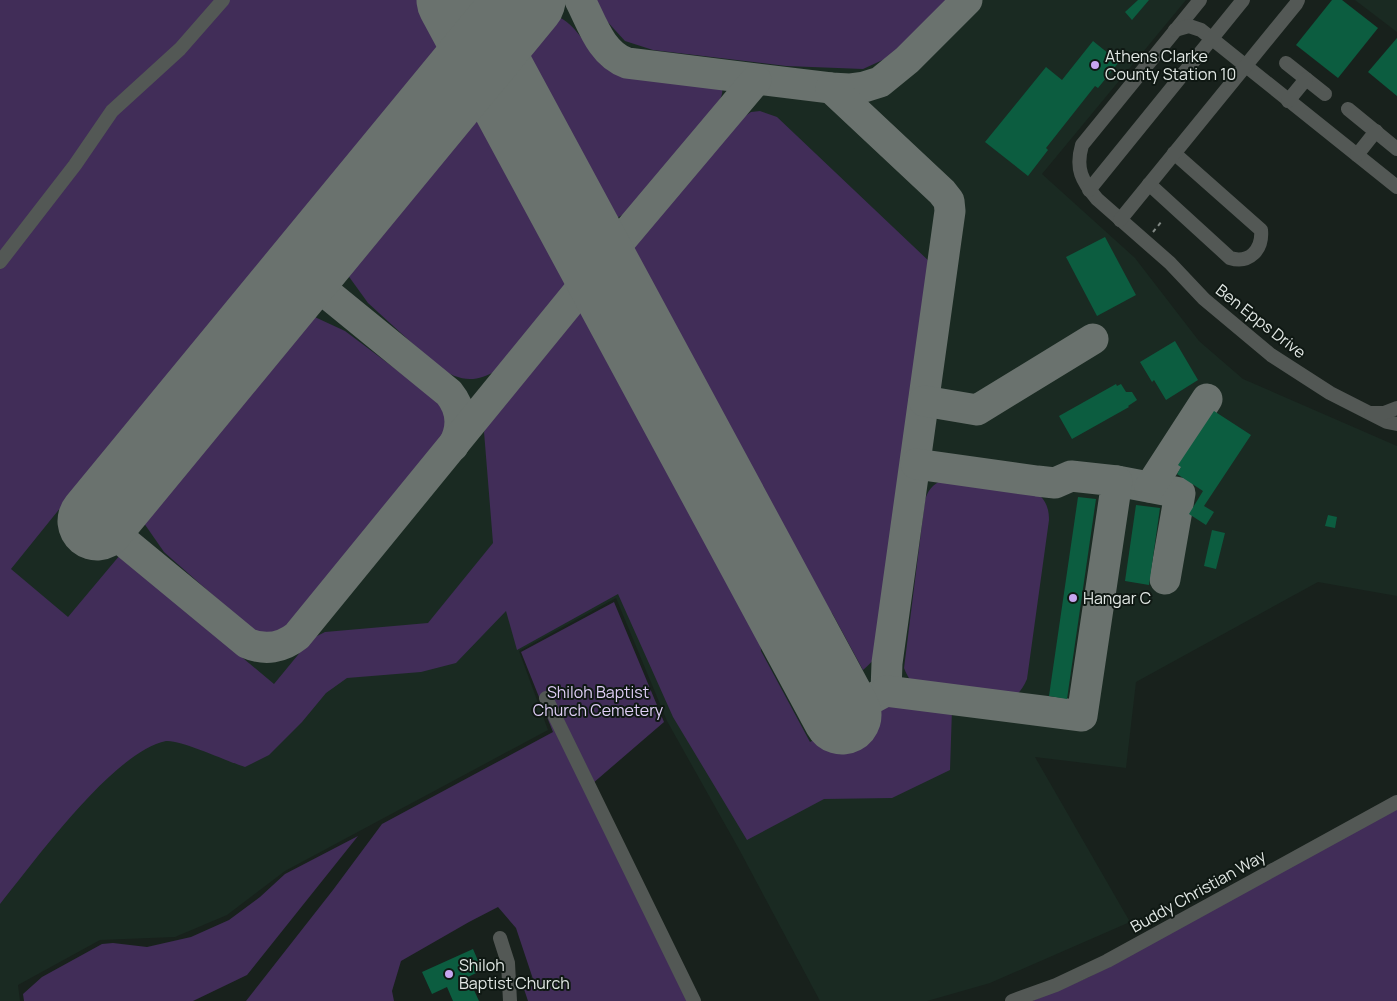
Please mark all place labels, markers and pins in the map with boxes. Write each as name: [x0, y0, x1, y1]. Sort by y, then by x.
place label: Athens Clarke County Station 10: [1105, 45, 1236, 85]
marker: Athens Clarke County Station 10: [1089, 59, 1101, 71]
place label: Hangar C: [1083, 587, 1151, 609]
marker: Hangar C: [1067, 592, 1079, 604]
place label: Shiloh Baptist Church: [459, 954, 570, 994]
marker: Shiloh Baptist Church: [443, 968, 455, 980]

